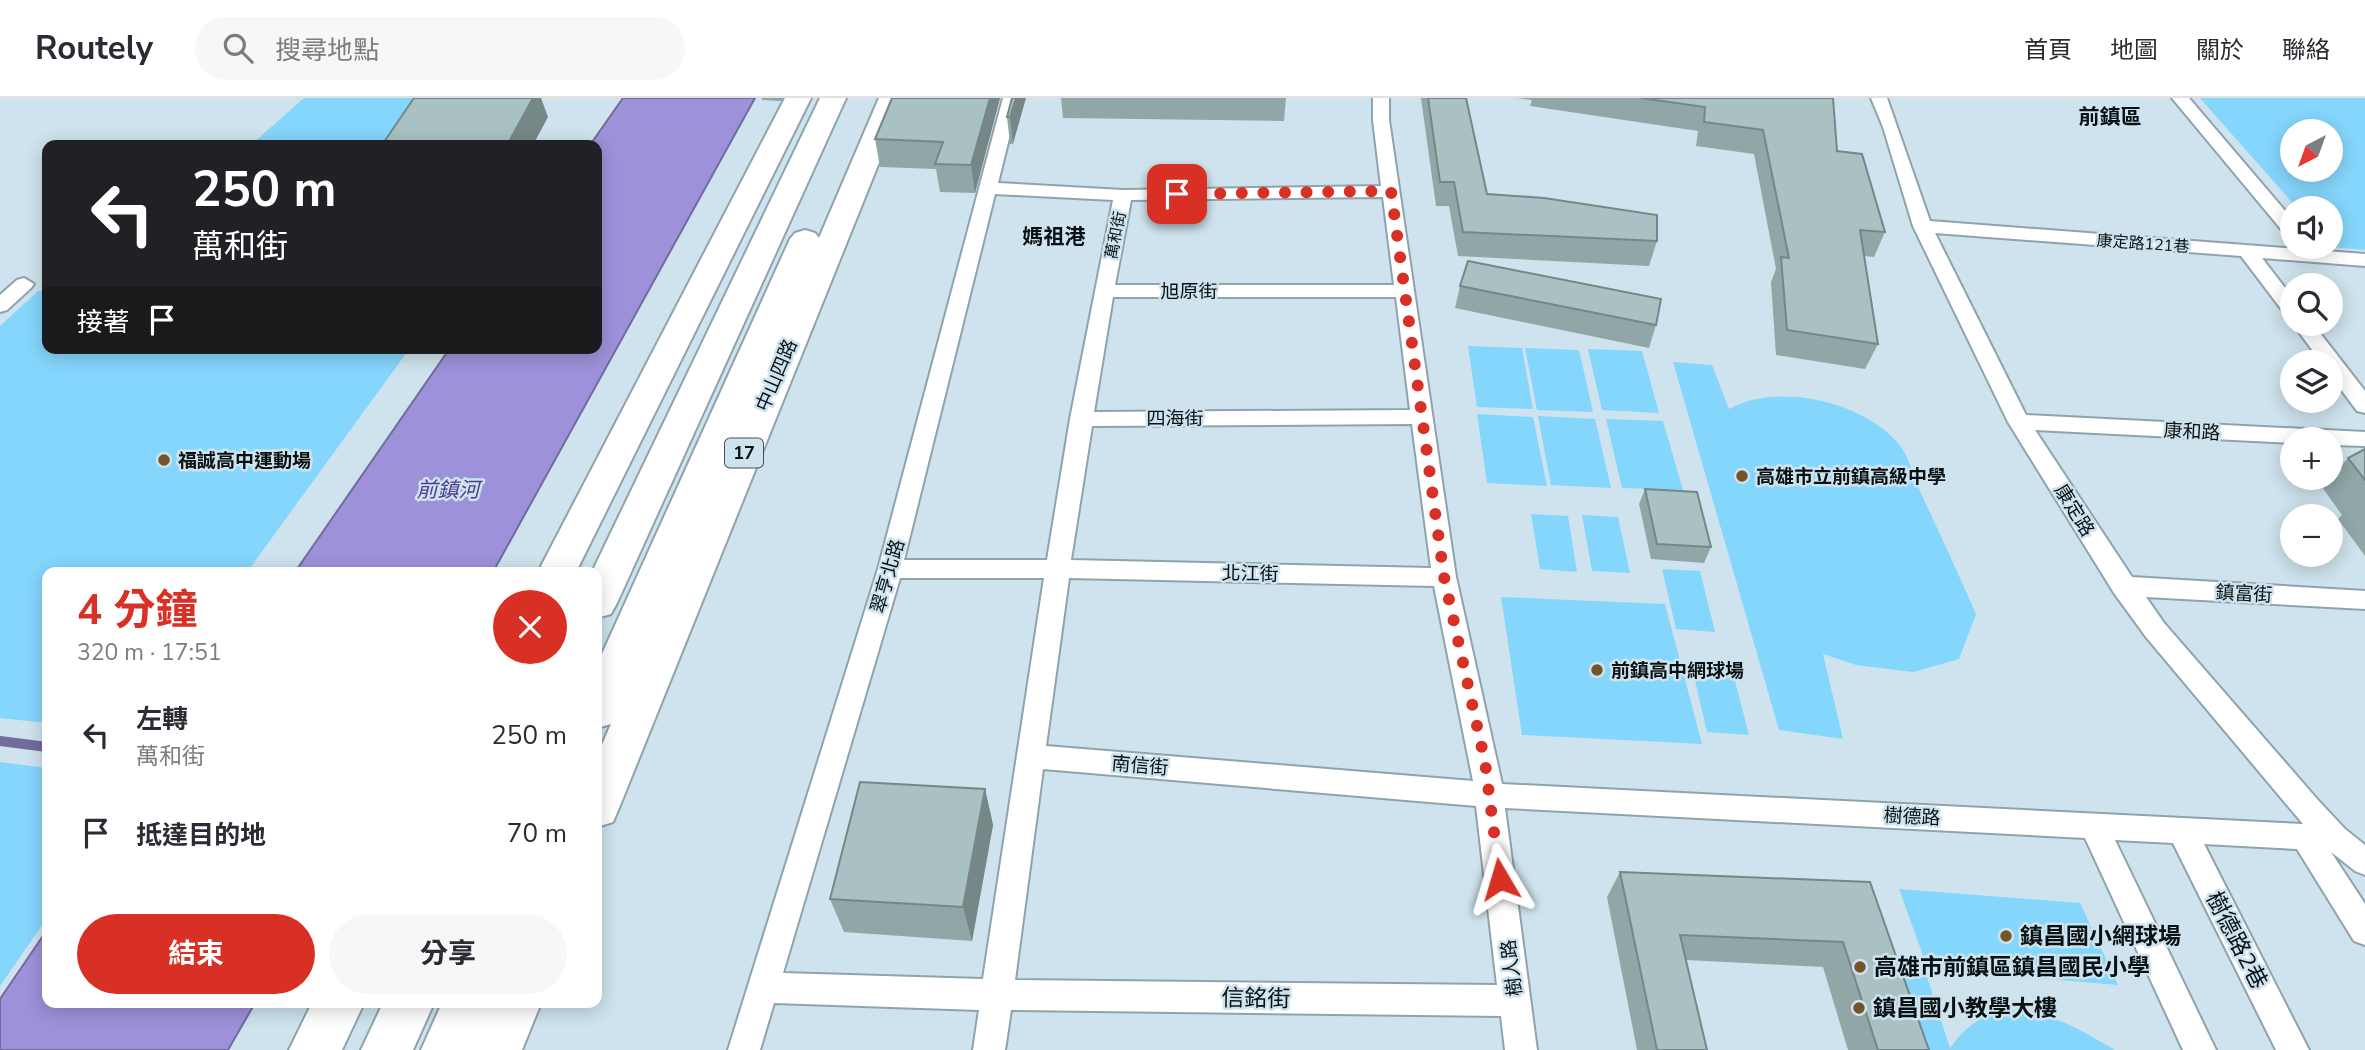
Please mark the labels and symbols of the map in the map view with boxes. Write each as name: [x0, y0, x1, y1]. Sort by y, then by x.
district label: 前鎮區: [2079, 103, 2142, 131]
north arrow: [2280, 119, 2343, 182]
pin: [1147, 164, 1207, 224]
street label: 萬和街: [1101, 210, 1131, 261]
district label: 媽祖港: [1023, 223, 1086, 251]
street label: 康定路121巷: [2096, 230, 2190, 258]
street label: 旭原街: [1160, 279, 1218, 305]
street label: 中山四路: [750, 335, 804, 415]
street label: 四海街: [1146, 406, 1204, 432]
street label: 康和路: [2163, 418, 2221, 446]
road number: 17: [725, 438, 763, 468]
place label: 福誠高中運動場: [178, 448, 311, 474]
marker: 福誠高中運動場: [156, 452, 172, 468]
place label: 高雄市立前鎮高級中學: [1756, 464, 1946, 490]
marker: 高雄市立前鎮高級中學: [1734, 468, 1750, 484]
water label: 前鎮河: [417, 476, 483, 504]
street label: 康定路: [2048, 479, 2100, 542]
street label: 翠亨北路: [865, 536, 911, 616]
street label: 北江街: [1221, 561, 1279, 587]
street label: 鎮富街: [2215, 580, 2273, 608]
place label: 前鎮高中網球場: [1611, 658, 1744, 684]
marker: 前鎮高中網球場: [1589, 662, 1605, 678]
street label: 南信街: [1110, 751, 1169, 781]
street label: 樹德路: [1883, 803, 1941, 831]
position arrow: [1463, 842, 1537, 916]
street label: 樹德路2巷: [2199, 886, 2274, 994]
place label: 鎮昌國小網球場: [2020, 921, 2181, 952]
marker: 鎮昌國小網球場: [1998, 928, 2014, 944]
street label: 樹人路: [1496, 938, 1528, 998]
place label: 高雄市前鎮區鎮昌國民小學: [1874, 952, 2150, 983]
marker: 高雄市前鎮區鎮昌國民小學: [1852, 959, 1868, 975]
street label: 信銘街: [1221, 982, 1291, 1015]
place label: 鎮昌國小教學大樓: [1873, 993, 2057, 1024]
marker: 鎮昌國小教學大樓: [1851, 1000, 1867, 1016]

